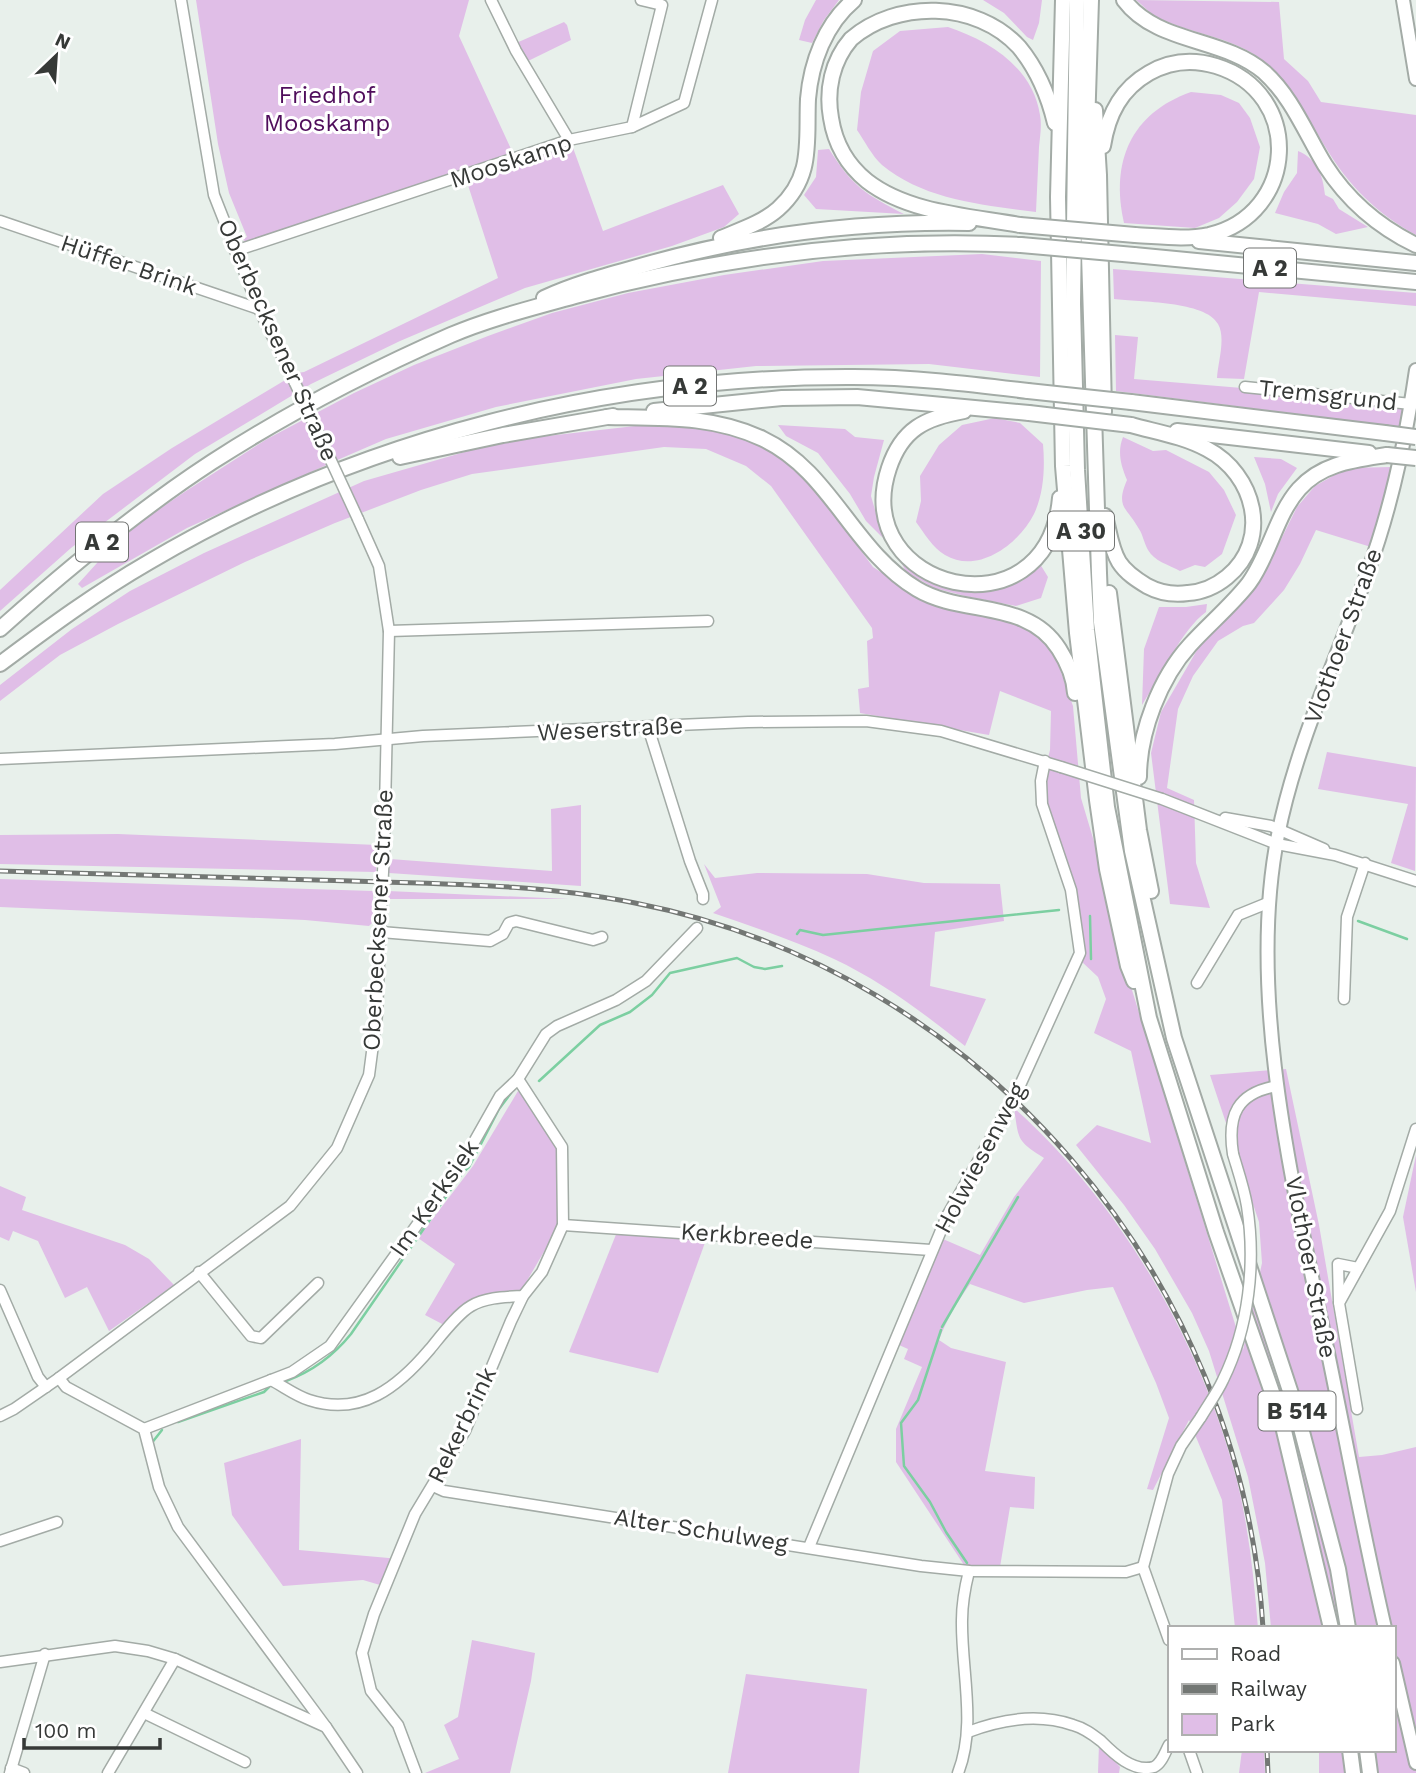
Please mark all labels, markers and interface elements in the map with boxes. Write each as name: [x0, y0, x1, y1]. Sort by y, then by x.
north arrow: [21, 21, 91, 91]
text: N: [52, 28, 74, 54]
park label: Friedhof Mooskamp: [264, 81, 390, 137]
street label: Mooskamp: [446, 128, 576, 194]
street label: Oberbecksener Straße: [212, 215, 344, 465]
street label: Hüffer Brink: [57, 229, 201, 302]
road number: A 2: [1244, 248, 1296, 288]
road number: A 2: [664, 366, 716, 406]
street label: Tremsgrund: [1257, 374, 1399, 416]
road number: A 30: [1048, 512, 1114, 551]
road number: A 2: [76, 522, 128, 562]
street label: Vlothoer Straße: [1298, 544, 1388, 728]
street label: Weserstraße: [536, 711, 684, 747]
street label: Oberbecksener Straße: [357, 788, 399, 1052]
street label: Holwiesenweg: [929, 1078, 1032, 1238]
street label: Im Kerksiek: [383, 1134, 485, 1262]
street label: Vlothoer Straße: [1280, 1174, 1342, 1360]
street label: Kerkbreede: [680, 1217, 814, 1255]
street label: Rekerbrink: [422, 1362, 502, 1488]
road number: B 514: [1258, 1392, 1336, 1430]
street label: Alter Schulweg: [612, 1502, 790, 1558]
legend: [1168, 1626, 1395, 1752]
text: Road: [1230, 1641, 1281, 1666]
text: Railway: [1230, 1676, 1307, 1701]
scale bar: [24, 1706, 161, 1750]
text: Park: [1230, 1711, 1275, 1736]
text: 100 m: [35, 1718, 97, 1743]

